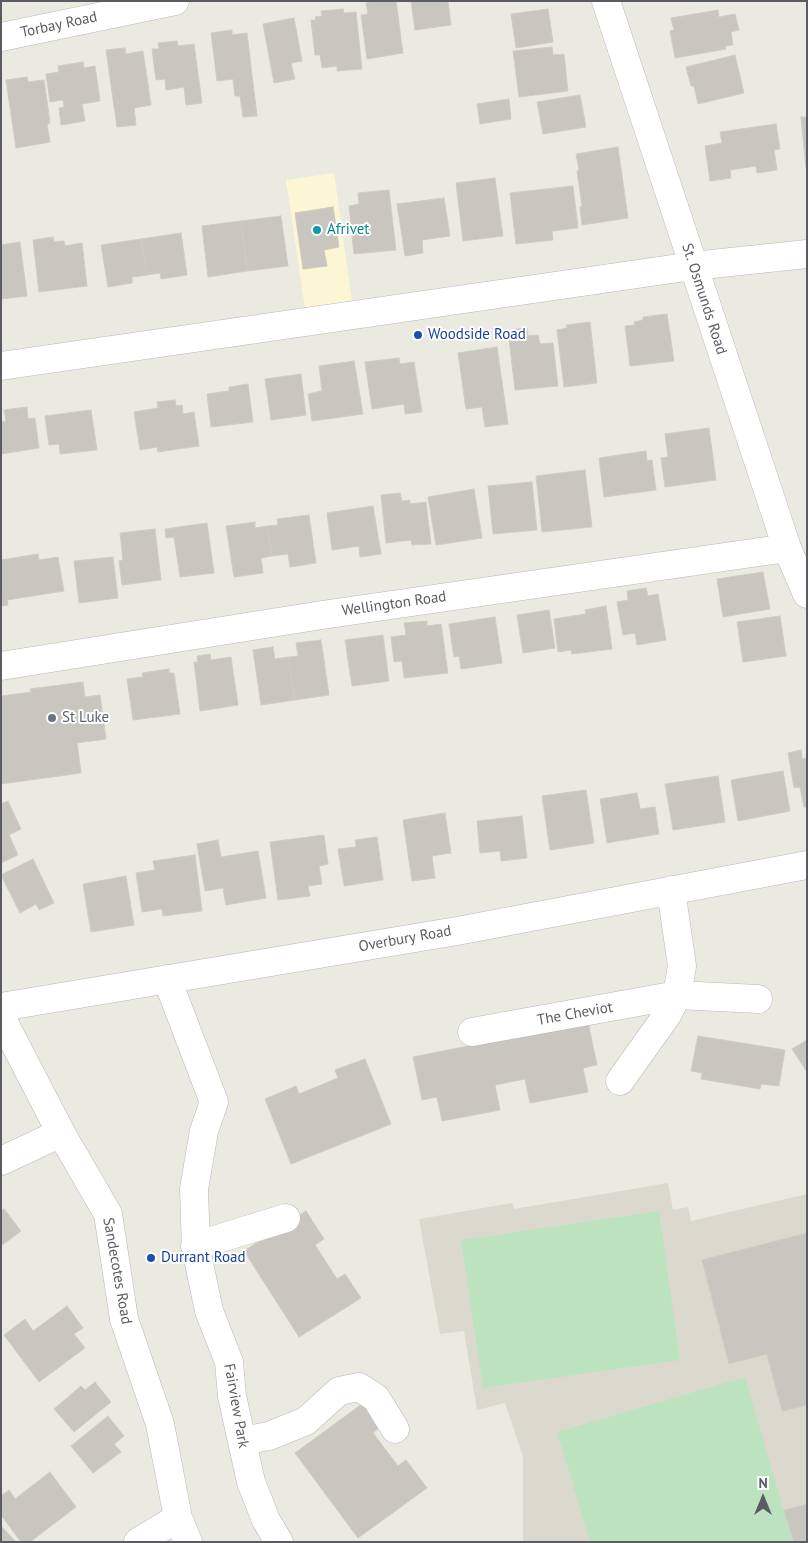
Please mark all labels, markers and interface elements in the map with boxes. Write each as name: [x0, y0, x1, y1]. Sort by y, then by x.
street label: Torbay Road: [19, 8, 99, 42]
place label: Afrivet: [327, 221, 369, 239]
marker: Afrivet: [311, 224, 323, 236]
street label: St. Osmunds Road: [678, 241, 730, 357]
place label: Woodside Road: [428, 326, 526, 344]
marker: Woodside Road: [412, 329, 424, 341]
street label: Wellington Road: [341, 588, 447, 620]
place label: St Luke: [62, 709, 109, 727]
marker: St Luke: [46, 712, 58, 724]
street label: Overbury Road: [357, 922, 453, 956]
street label: The Cheviot: [536, 998, 614, 1030]
street label: Sandecotes Road: [99, 1216, 135, 1326]
place label: Durrant Road: [161, 1249, 246, 1267]
marker: Durrant Road: [145, 1252, 157, 1264]
street label: Fairview Park: [220, 1362, 252, 1450]
north arrow: [738, 1473, 788, 1523]
text: N: [758, 1474, 768, 1492]

